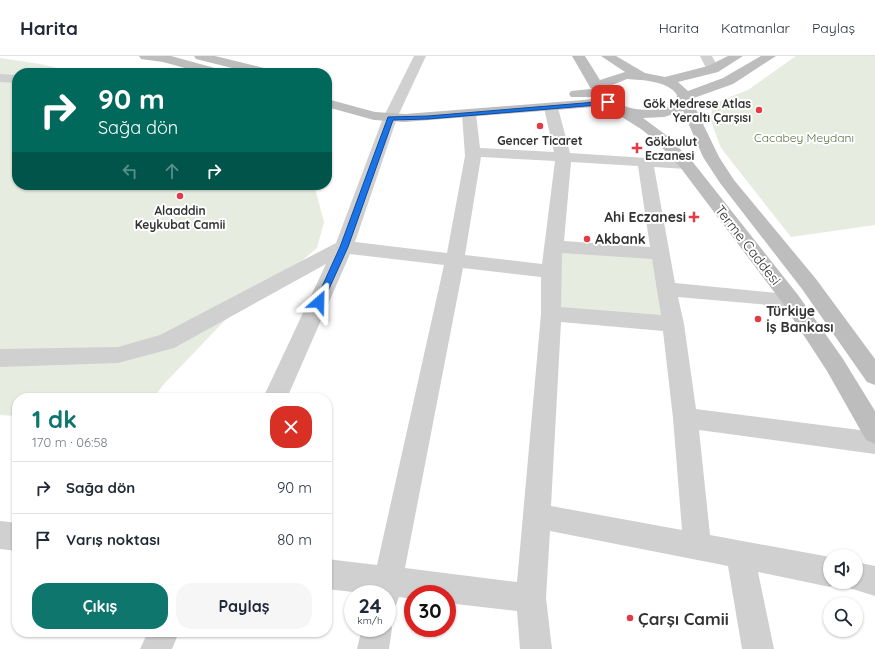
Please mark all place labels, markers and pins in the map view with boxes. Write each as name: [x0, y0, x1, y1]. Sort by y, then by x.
pin: [591, 85, 625, 119]
place label: Gök Medrese Atlas Yeraltı Çarşısı: [643, 96, 751, 125]
marker: Gök Medrese Atlas Yeraltı Çarşısı: [754, 105, 764, 115]
marker: Gencer Ticaret: [535, 121, 545, 131]
place label: Gencer Ticaret: [497, 133, 583, 148]
place label: Gökbulut Eczanesi: [645, 134, 697, 163]
marker: Gökbulut Eczanesi: [632, 143, 642, 153]
marker: Alaaddin Keykubat Camii: [175, 191, 185, 201]
place label: Alaaddin Keykubat Camii: [135, 203, 225, 232]
place label: Ahi Eczanesi: [604, 208, 686, 226]
marker: Ahi Eczanesi: [689, 212, 699, 222]
place label: Akbank: [595, 230, 646, 248]
marker: Akbank: [582, 234, 592, 244]
place label: Türkiye İş Bankası: [766, 302, 834, 336]
marker: Türkiye İş Bankası: [753, 314, 763, 324]
place label: Çarşı Camii: [638, 608, 729, 629]
marker: Çarşı Camii: [625, 613, 635, 623]

